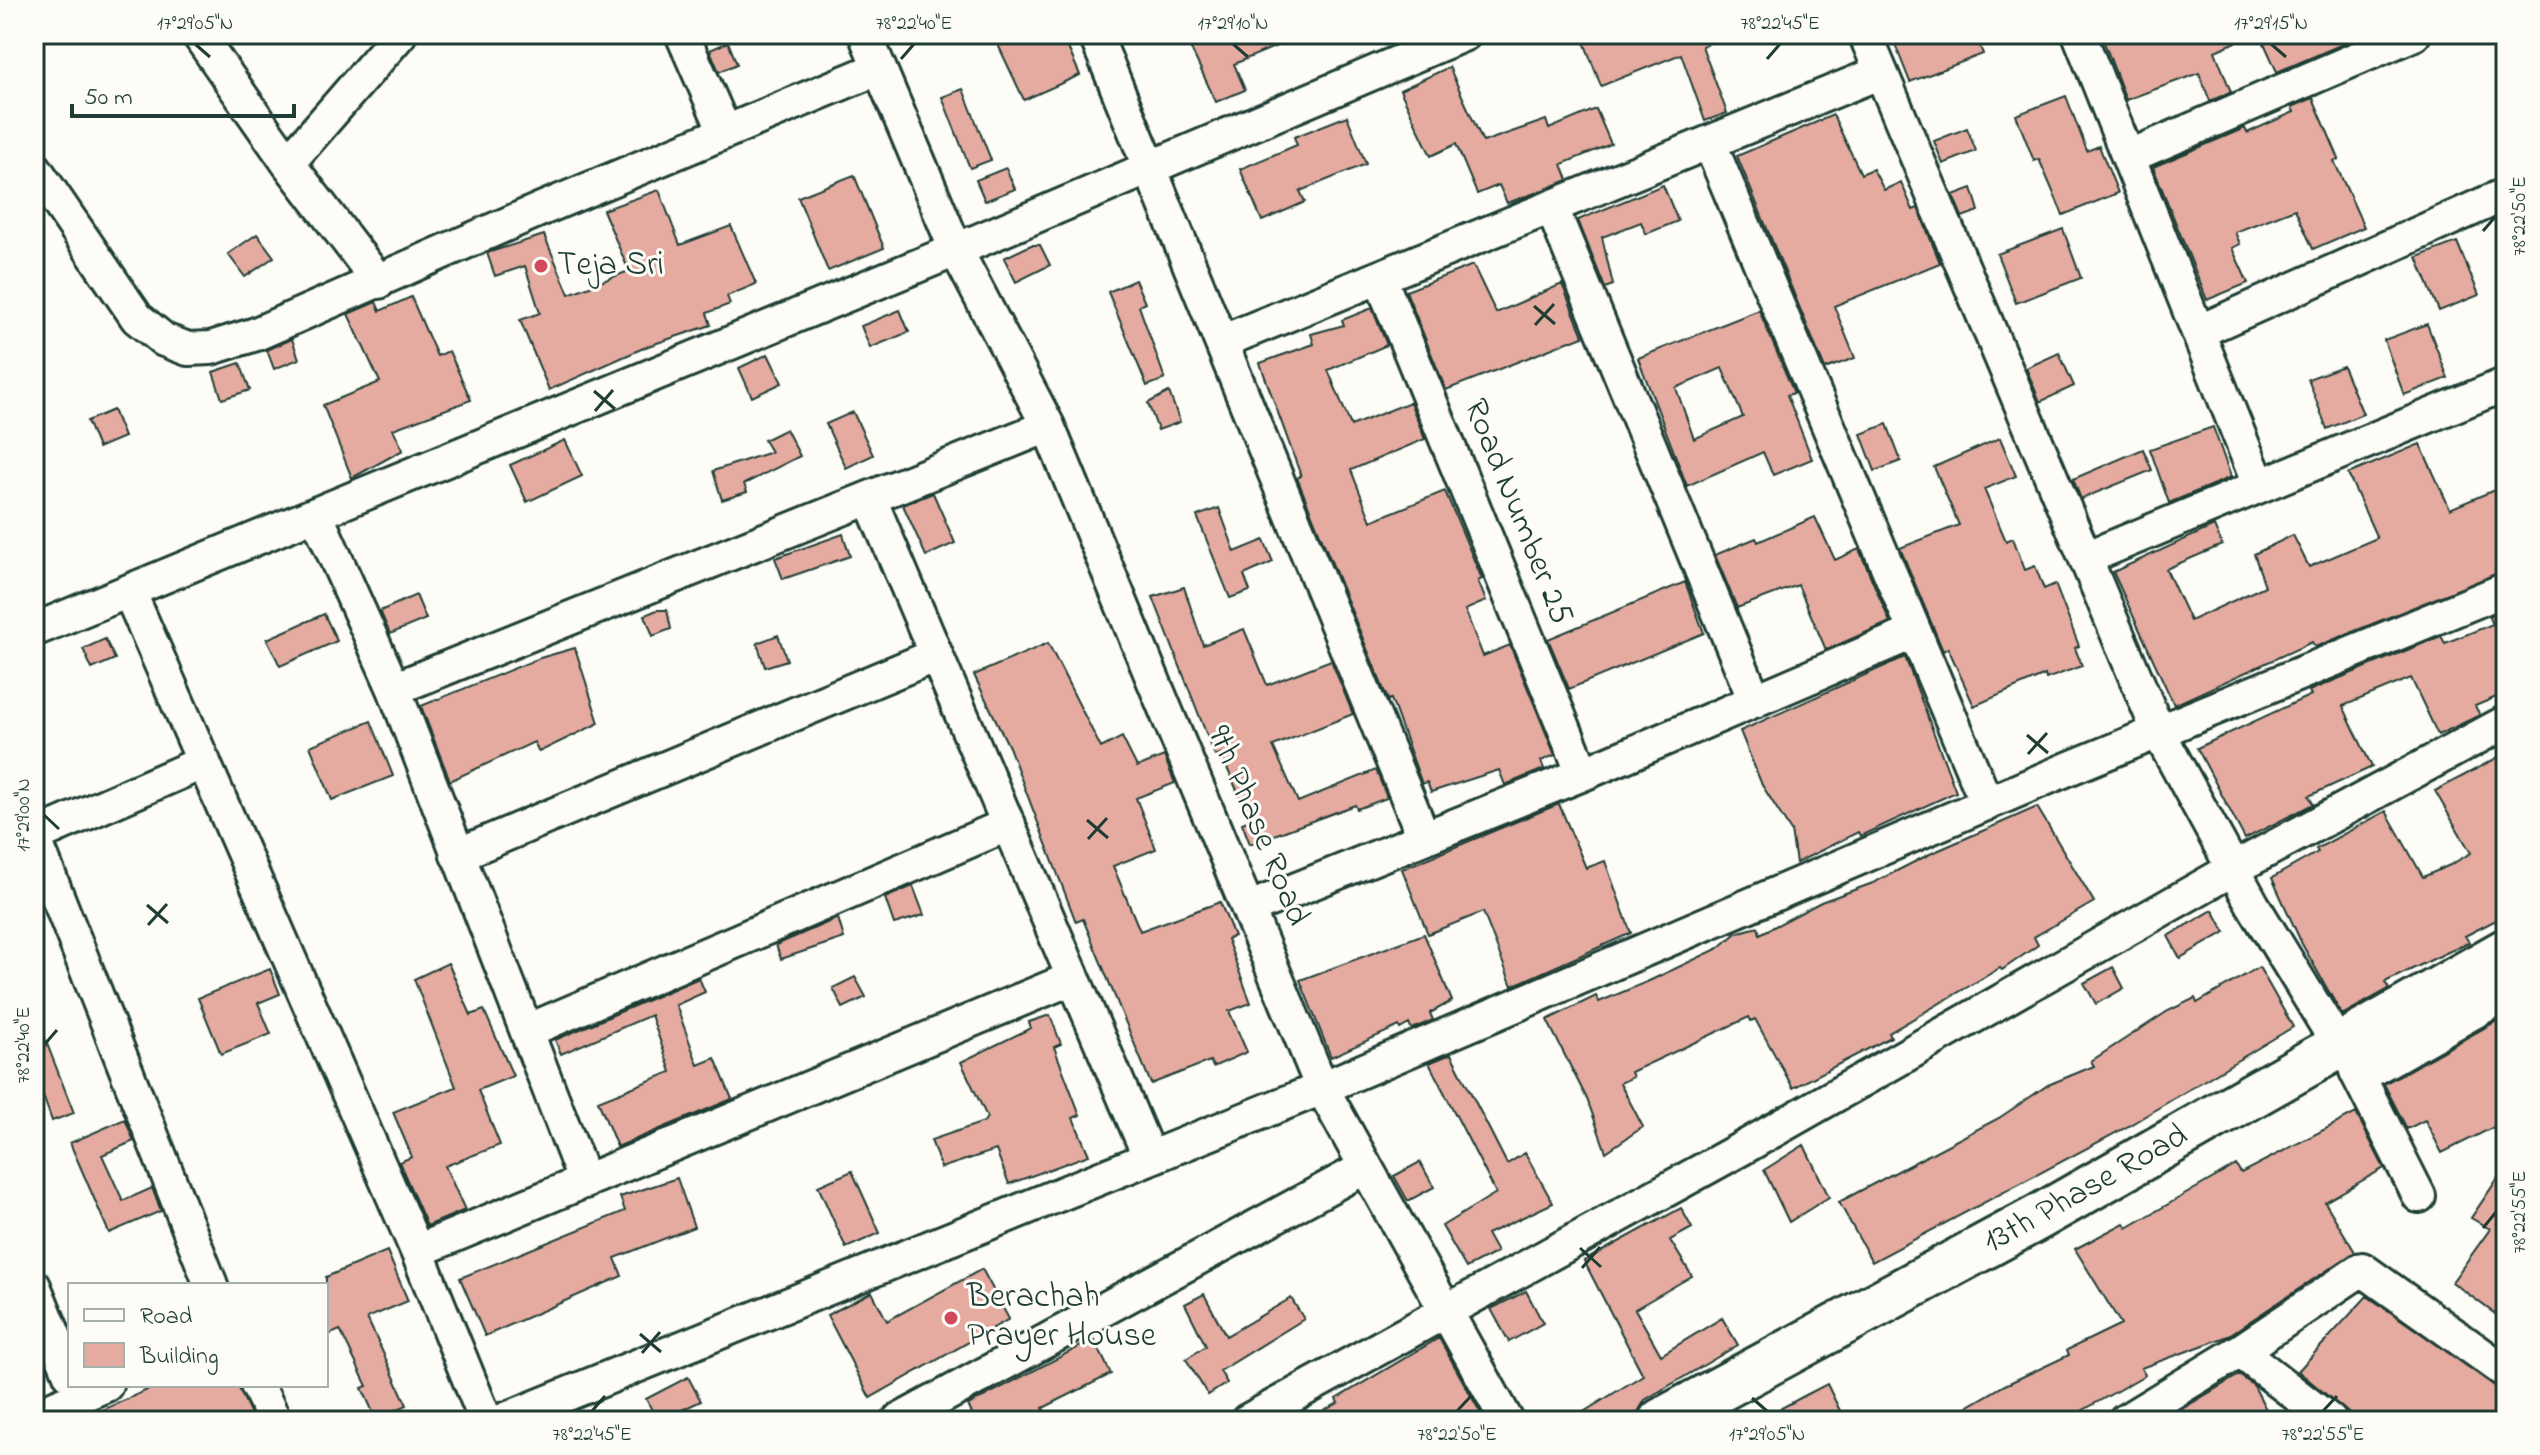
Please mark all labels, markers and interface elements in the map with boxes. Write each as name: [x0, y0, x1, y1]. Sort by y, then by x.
text: 17°29'05"N: [157, 10, 233, 39]
text: 78°22'40"E: [876, 10, 952, 39]
text: 17°29'10"N: [1197, 10, 1269, 39]
text: 78°22'45"E: [1740, 10, 1820, 39]
text: 17°29'15"N: [2234, 10, 2308, 39]
scale bar: [72, 68, 294, 118]
text: 50 m: [84, 81, 133, 116]
text: 78°22'50"E: [2506, 176, 2535, 256]
place label: Teja Sri: [557, 241, 664, 291]
marker: Teja Sri: [532, 257, 550, 275]
street label: Road Number 25: [1449, 392, 1585, 632]
street label: 9th Phase Road: [1192, 718, 1322, 934]
text: 17°29'00"N: [10, 778, 39, 852]
text: 78°22'40"E: [10, 1007, 39, 1083]
street label: 13th Phase Road: [1975, 1112, 2198, 1267]
text: 78°22'55"E: [2506, 1171, 2535, 1253]
place label: Berachah Prayer House: [966, 1273, 1157, 1362]
legend: [68, 1283, 328, 1387]
text: Road: [140, 1300, 193, 1335]
marker: Berachah Prayer House: [942, 1309, 960, 1327]
text: Building: [139, 1340, 219, 1375]
text: 78°22'45"E: [552, 1421, 632, 1450]
text: 78°22'50"E: [1417, 1421, 1497, 1450]
text: 17°29'05"N: [1729, 1421, 1805, 1450]
text: 78°22'55"E: [2282, 1421, 2364, 1450]

